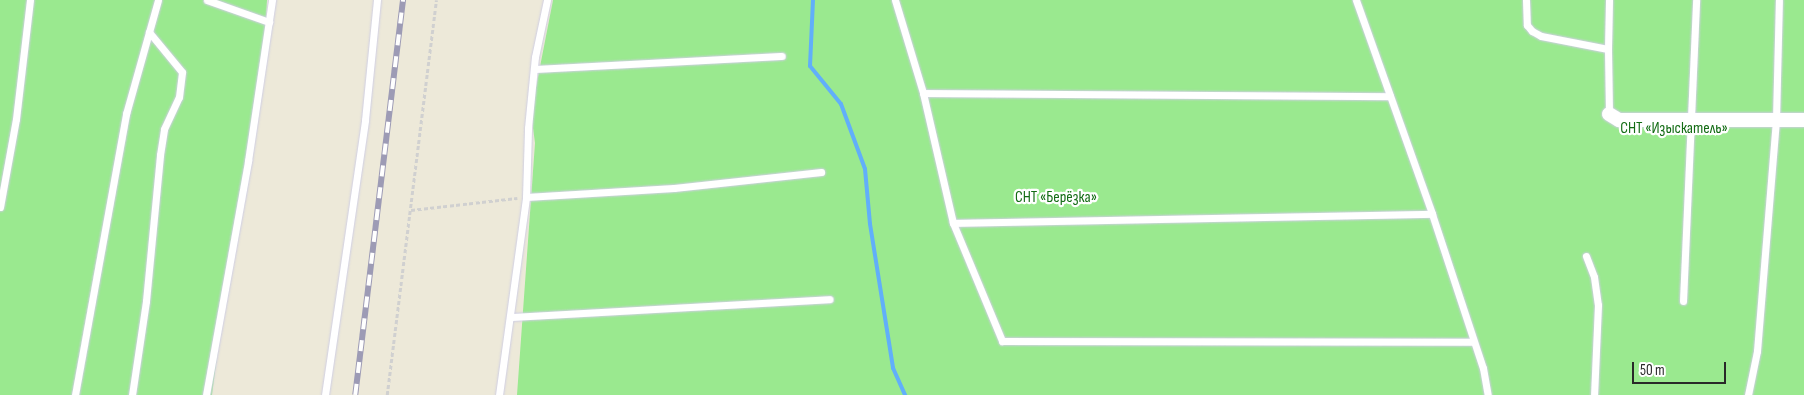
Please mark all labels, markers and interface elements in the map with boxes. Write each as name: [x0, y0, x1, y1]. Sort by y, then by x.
park label: СНТ «Изыскатель»: [1620, 119, 1728, 139]
park label: СНТ «Берёзка»: [1015, 188, 1097, 208]
scale bar: [1634, 352, 1728, 384]
text: 50 m: [1640, 361, 1665, 380]

